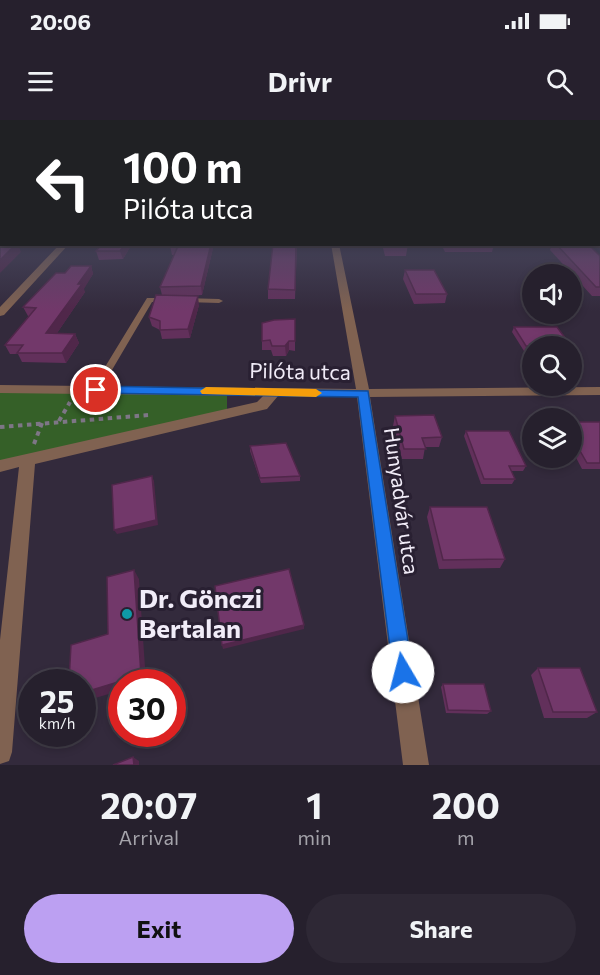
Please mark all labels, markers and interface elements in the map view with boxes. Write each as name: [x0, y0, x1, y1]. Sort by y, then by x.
text: 20:06: [30, 8, 91, 35]
icon: menu: [24, 65, 57, 98]
text: Drivr: [268, 65, 332, 98]
icon: search: [543, 65, 576, 98]
text: 100 m: [123, 140, 243, 192]
icon: left: [24, 144, 102, 222]
text: Pilóta utca: [123, 192, 253, 225]
map controls: [522, 264, 582, 468]
button: sound: [522, 264, 582, 324]
button: search: [522, 336, 582, 396]
street label: Pilóta utca: [249, 357, 351, 384]
pin: [70, 364, 121, 415]
icon: arrive: [79, 373, 112, 406]
button: layers: [522, 408, 582, 468]
street label: Hunyadvár utca: [380, 426, 425, 576]
place label: Dr. Gönczi Bertalan: [139, 582, 262, 643]
marker: Dr. Gönczi Bertalan: [120, 607, 134, 621]
position arrow: [371, 640, 435, 704]
speed limit sign: 30: [108, 669, 186, 747]
text: 25: [40, 682, 74, 719]
text: km/h: [39, 714, 75, 732]
text: 20:07: [100, 782, 197, 826]
text: 1: [306, 782, 323, 826]
text: 200: [432, 782, 500, 826]
text: Arrival: [118, 825, 179, 849]
text: min: [297, 825, 332, 849]
text: m: [457, 825, 474, 849]
button: Exit: [24, 894, 294, 963]
button: Share: [306, 894, 576, 963]

